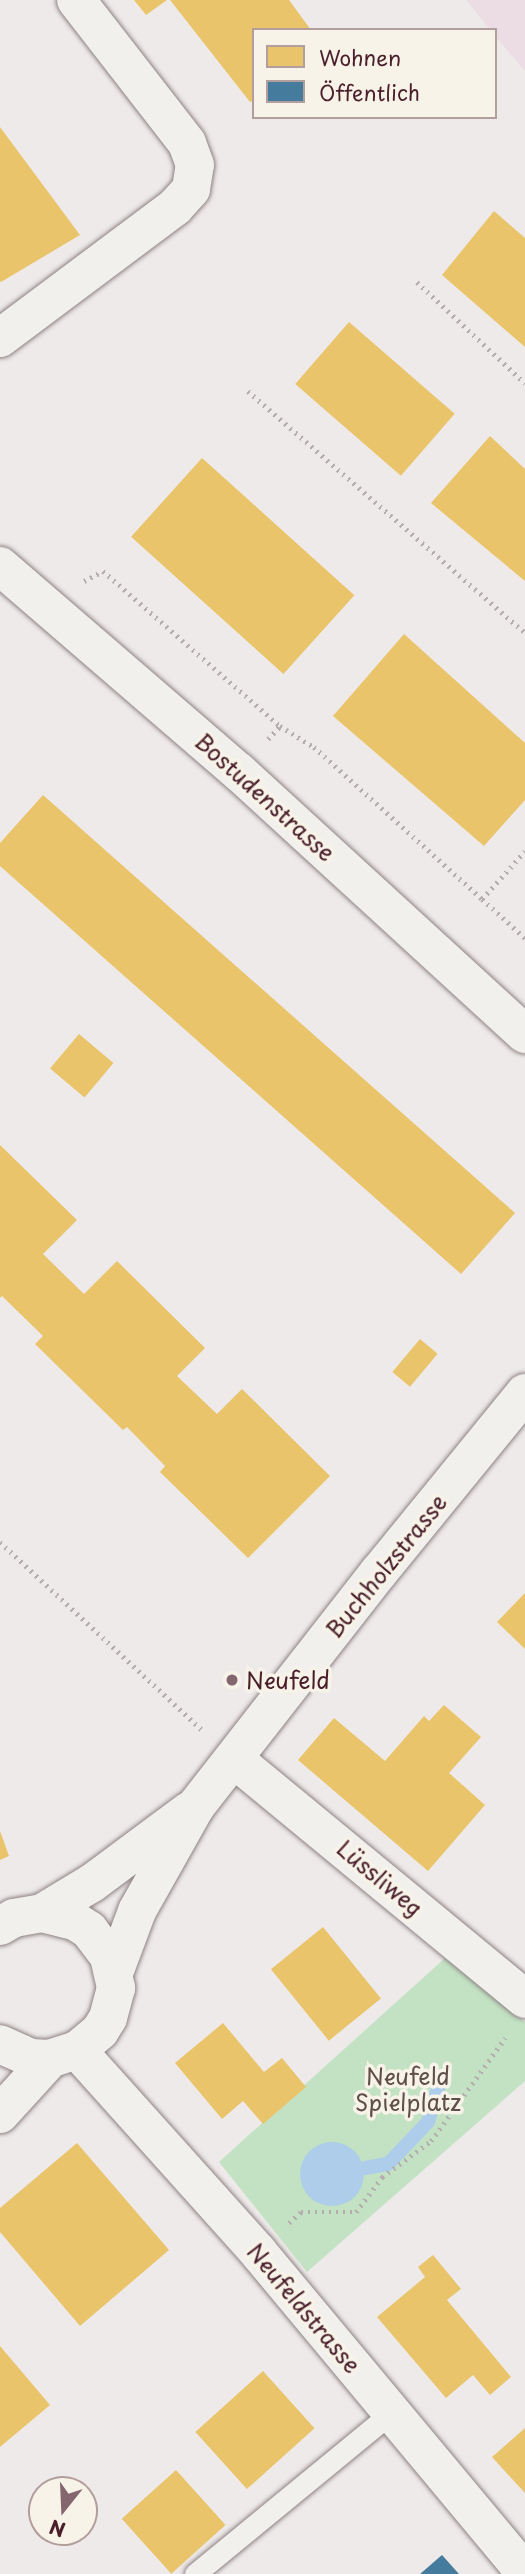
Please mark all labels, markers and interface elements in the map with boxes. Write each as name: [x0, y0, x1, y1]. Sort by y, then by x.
legend: [252, 28, 497, 119]
text: Wohnen: [319, 41, 401, 73]
text: Öffentlich: [319, 76, 420, 108]
street label: Bostudenstrasse: [190, 727, 340, 867]
street label: Buchholzstrasse: [320, 1489, 452, 1643]
place label: Neufeld: [246, 1666, 330, 1694]
marker: Neufeld: [224, 1672, 240, 1688]
street label: Lüssliweg: [332, 1834, 428, 1922]
park label: Neufeld Spielplatz: [355, 2062, 461, 2116]
street label: Neufeldstrasse: [242, 2238, 366, 2378]
north arrow: [28, 2476, 98, 2546]
text: N: [46, 2513, 69, 2545]

